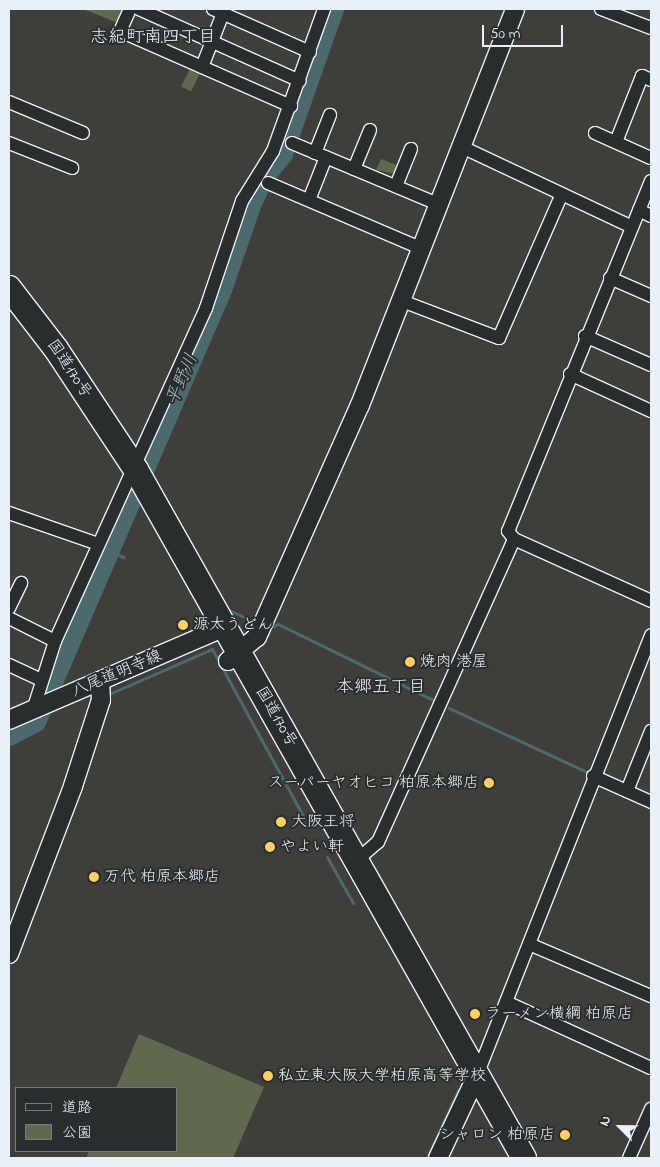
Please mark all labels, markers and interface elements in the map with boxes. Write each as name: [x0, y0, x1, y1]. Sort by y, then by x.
scale bar: [485, 15, 566, 47]
text: 50 m: [490, 23, 520, 45]
district label: 志紀町南四丁目: [90, 27, 216, 49]
street label: 国道170号: [42, 336, 96, 402]
water label: 平野川: [163, 351, 203, 409]
place label: 源太うどん: [193, 615, 273, 635]
marker: 源太うどん: [177, 619, 189, 631]
street label: 八尾道明寺線: [69, 646, 165, 702]
place label: 焼肉 港屋: [420, 652, 488, 672]
marker: 焼肉 港屋: [404, 656, 416, 668]
district label: 本郷五丁目: [336, 677, 426, 699]
street label: 国道170号: [251, 683, 301, 751]
place label: スーパーヤオヒコ 柏原本郷店: [268, 773, 479, 793]
marker: スーパーヤオヒコ 柏原本郷店: [483, 777, 495, 789]
place label: 大阪王将: [291, 812, 355, 832]
marker: 大阪王将: [275, 816, 287, 828]
place label: やよい軒: [280, 837, 344, 857]
marker: やよい軒: [264, 841, 276, 853]
place label: 万代 柏原本郷店: [104, 867, 220, 887]
marker: 万代 柏原本郷店: [88, 871, 100, 883]
place label: ラーメン横綱 柏原店: [485, 1004, 633, 1024]
marker: ラーメン横綱 柏原店: [469, 1008, 481, 1020]
place label: 私立東大阪大学柏原高等学校: [278, 1066, 486, 1086]
marker: 私立東大阪大学柏原高等学校: [262, 1070, 274, 1082]
legend: [15, 1087, 178, 1152]
text: 道路: [62, 1097, 92, 1119]
north arrow: [595, 1102, 645, 1152]
text: N: [594, 1112, 617, 1129]
text: 公園: [62, 1122, 92, 1144]
place label: シャロン 柏原店: [439, 1125, 555, 1145]
marker: シャロン 柏原店: [559, 1129, 571, 1141]

